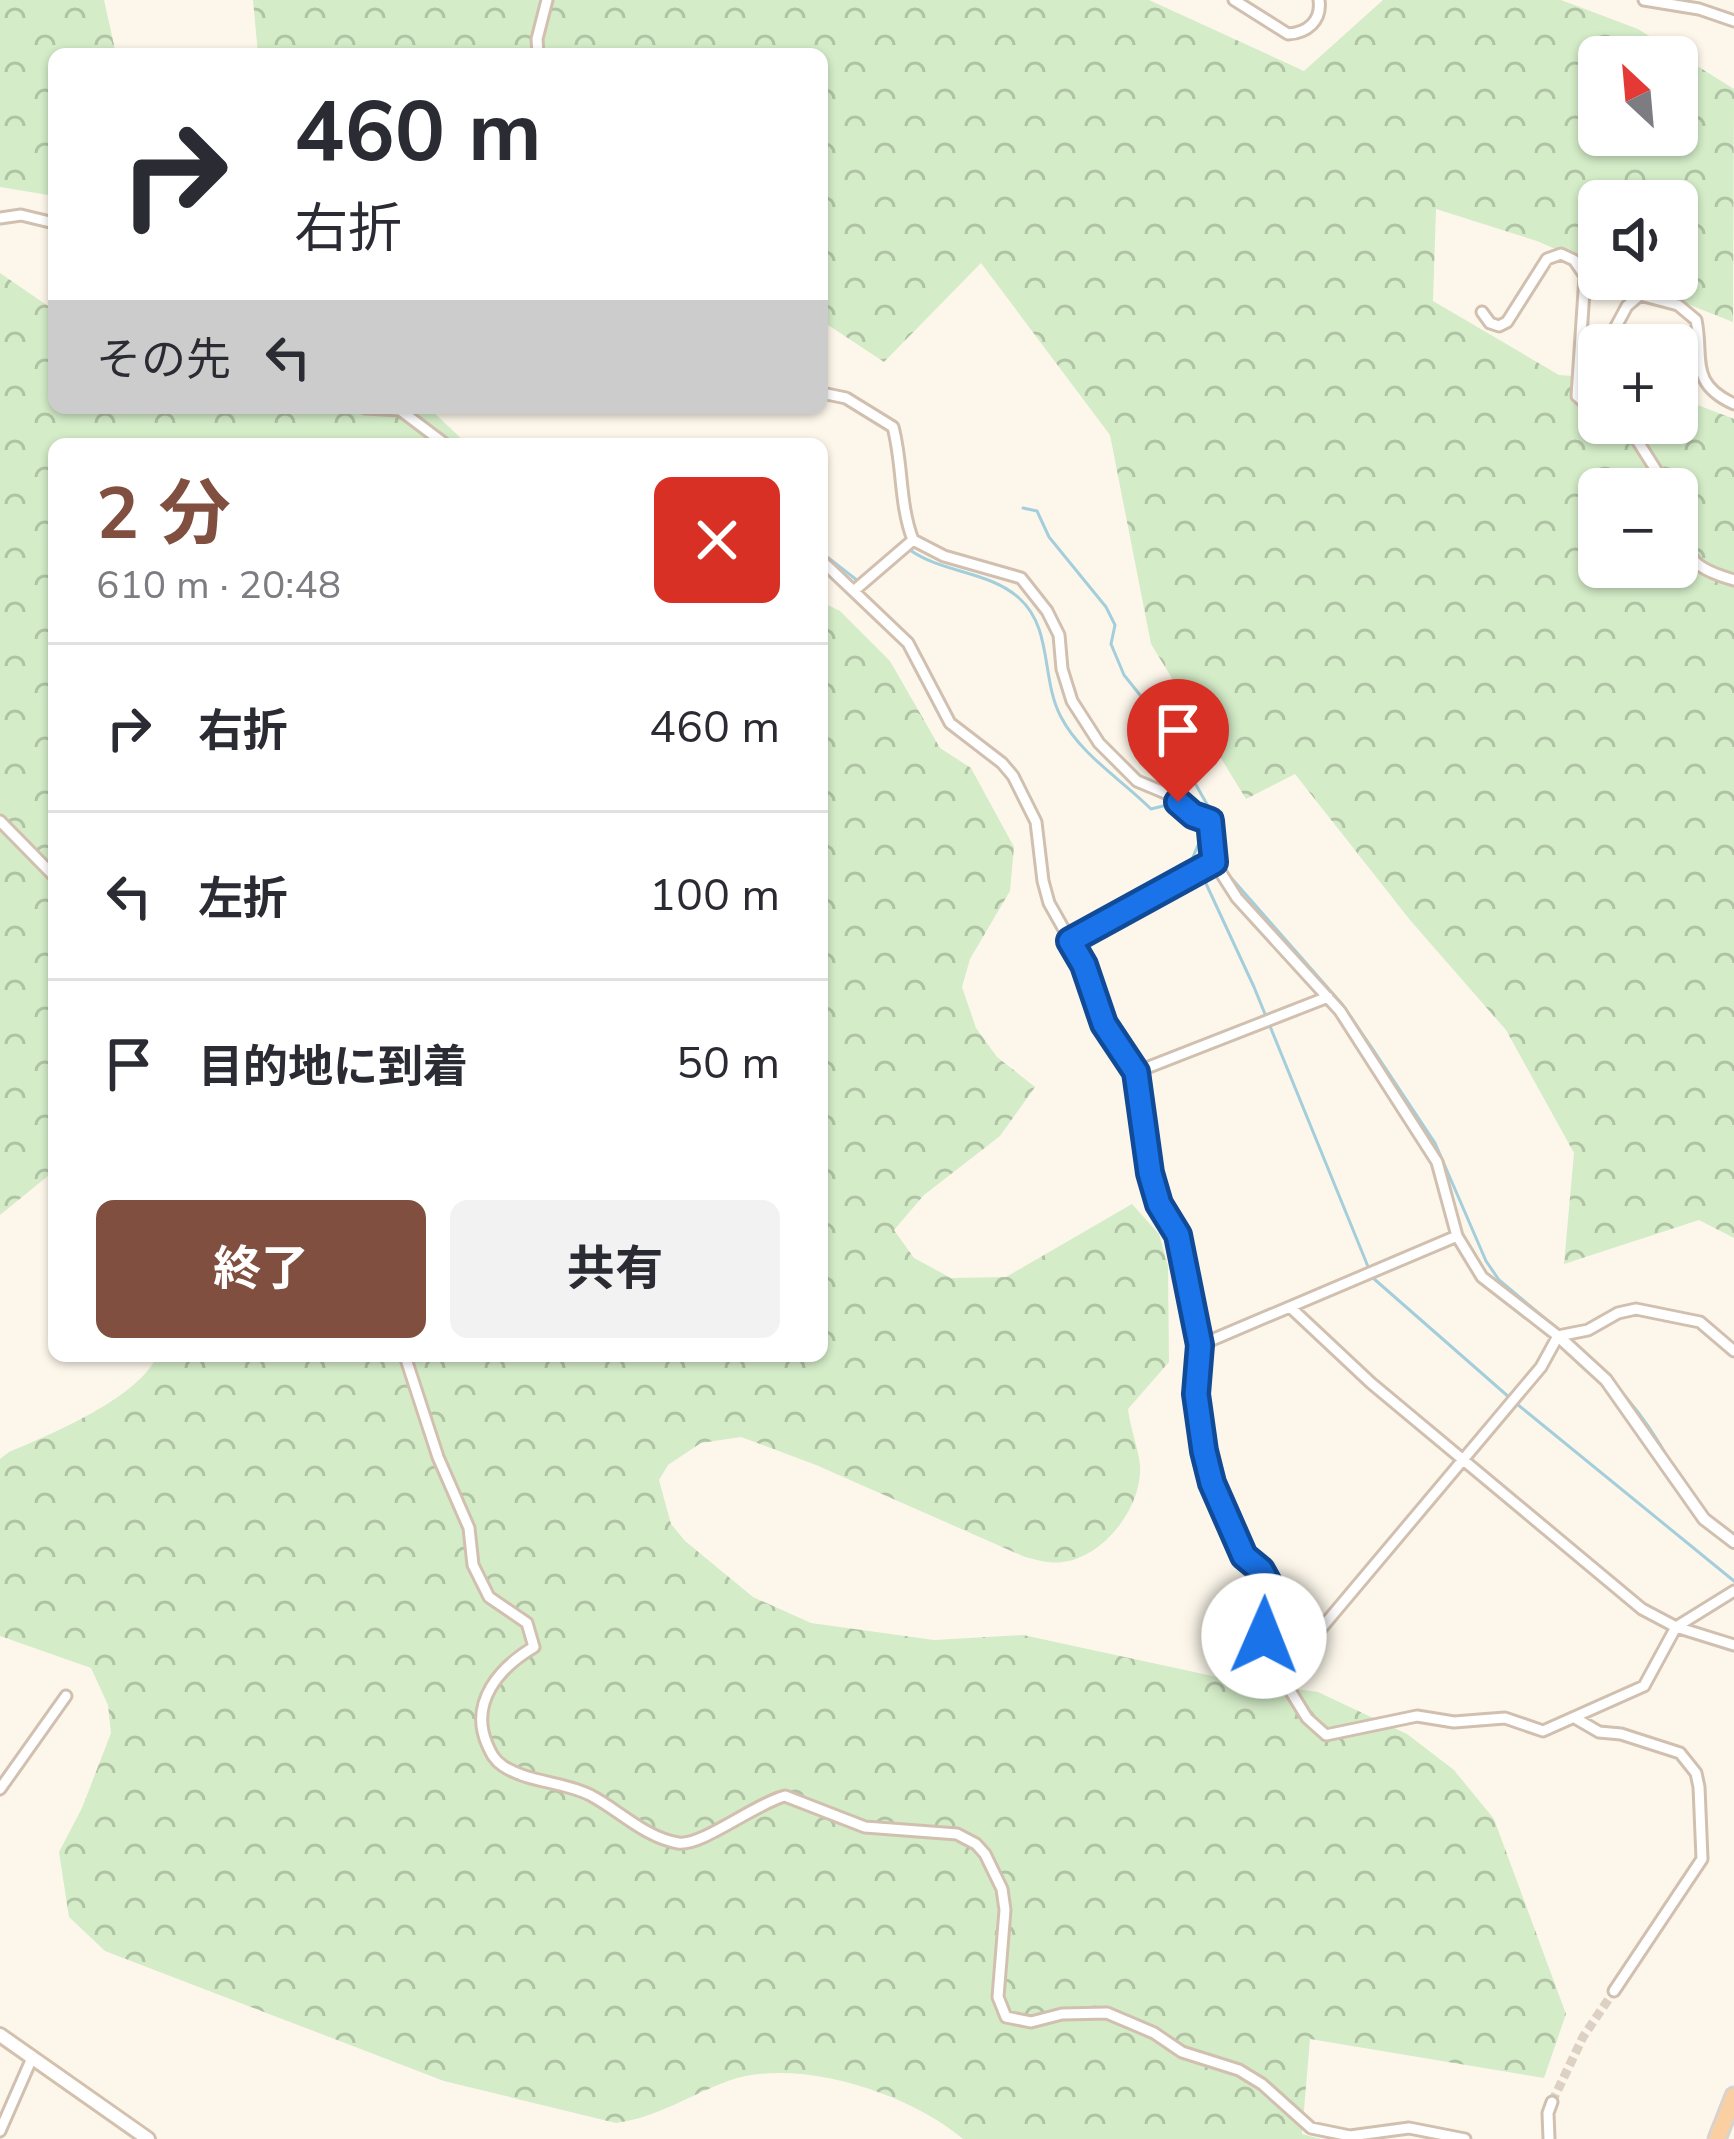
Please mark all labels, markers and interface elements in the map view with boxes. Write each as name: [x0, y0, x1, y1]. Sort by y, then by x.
north arrow: [1578, 36, 1698, 156]
map controls: [1578, 36, 1698, 588]
text: 460 m: [294, 75, 542, 190]
icon: right: [96, 96, 252, 252]
button: sound: [1578, 180, 1698, 300]
text: 右折: [294, 192, 402, 266]
icon: left: [255, 324, 321, 390]
button: +: [1578, 324, 1698, 444]
text: その先: [96, 330, 231, 391]
text: 2 分: [96, 465, 231, 563]
button: −: [1578, 468, 1698, 588]
button: close: [654, 477, 780, 603]
text: 610 m · 20:48: [96, 559, 341, 612]
pin: [1127, 679, 1229, 802]
icon: right: [96, 695, 162, 761]
text: 460 m: [649, 697, 780, 758]
icon: arrive: [1145, 697, 1211, 763]
text: 右折: [198, 701, 288, 762]
icon: left: [96, 863, 162, 929]
text: 100 m: [649, 865, 780, 926]
text: 左折: [198, 869, 288, 930]
icon: arrive: [96, 1031, 162, 1097]
text: 50 m: [676, 1033, 780, 1094]
text: 目的地に到着: [198, 1037, 468, 1098]
button: 終了: [96, 1200, 426, 1338]
button: 共有: [450, 1200, 780, 1338]
position arrow: [1201, 1573, 1327, 1699]

